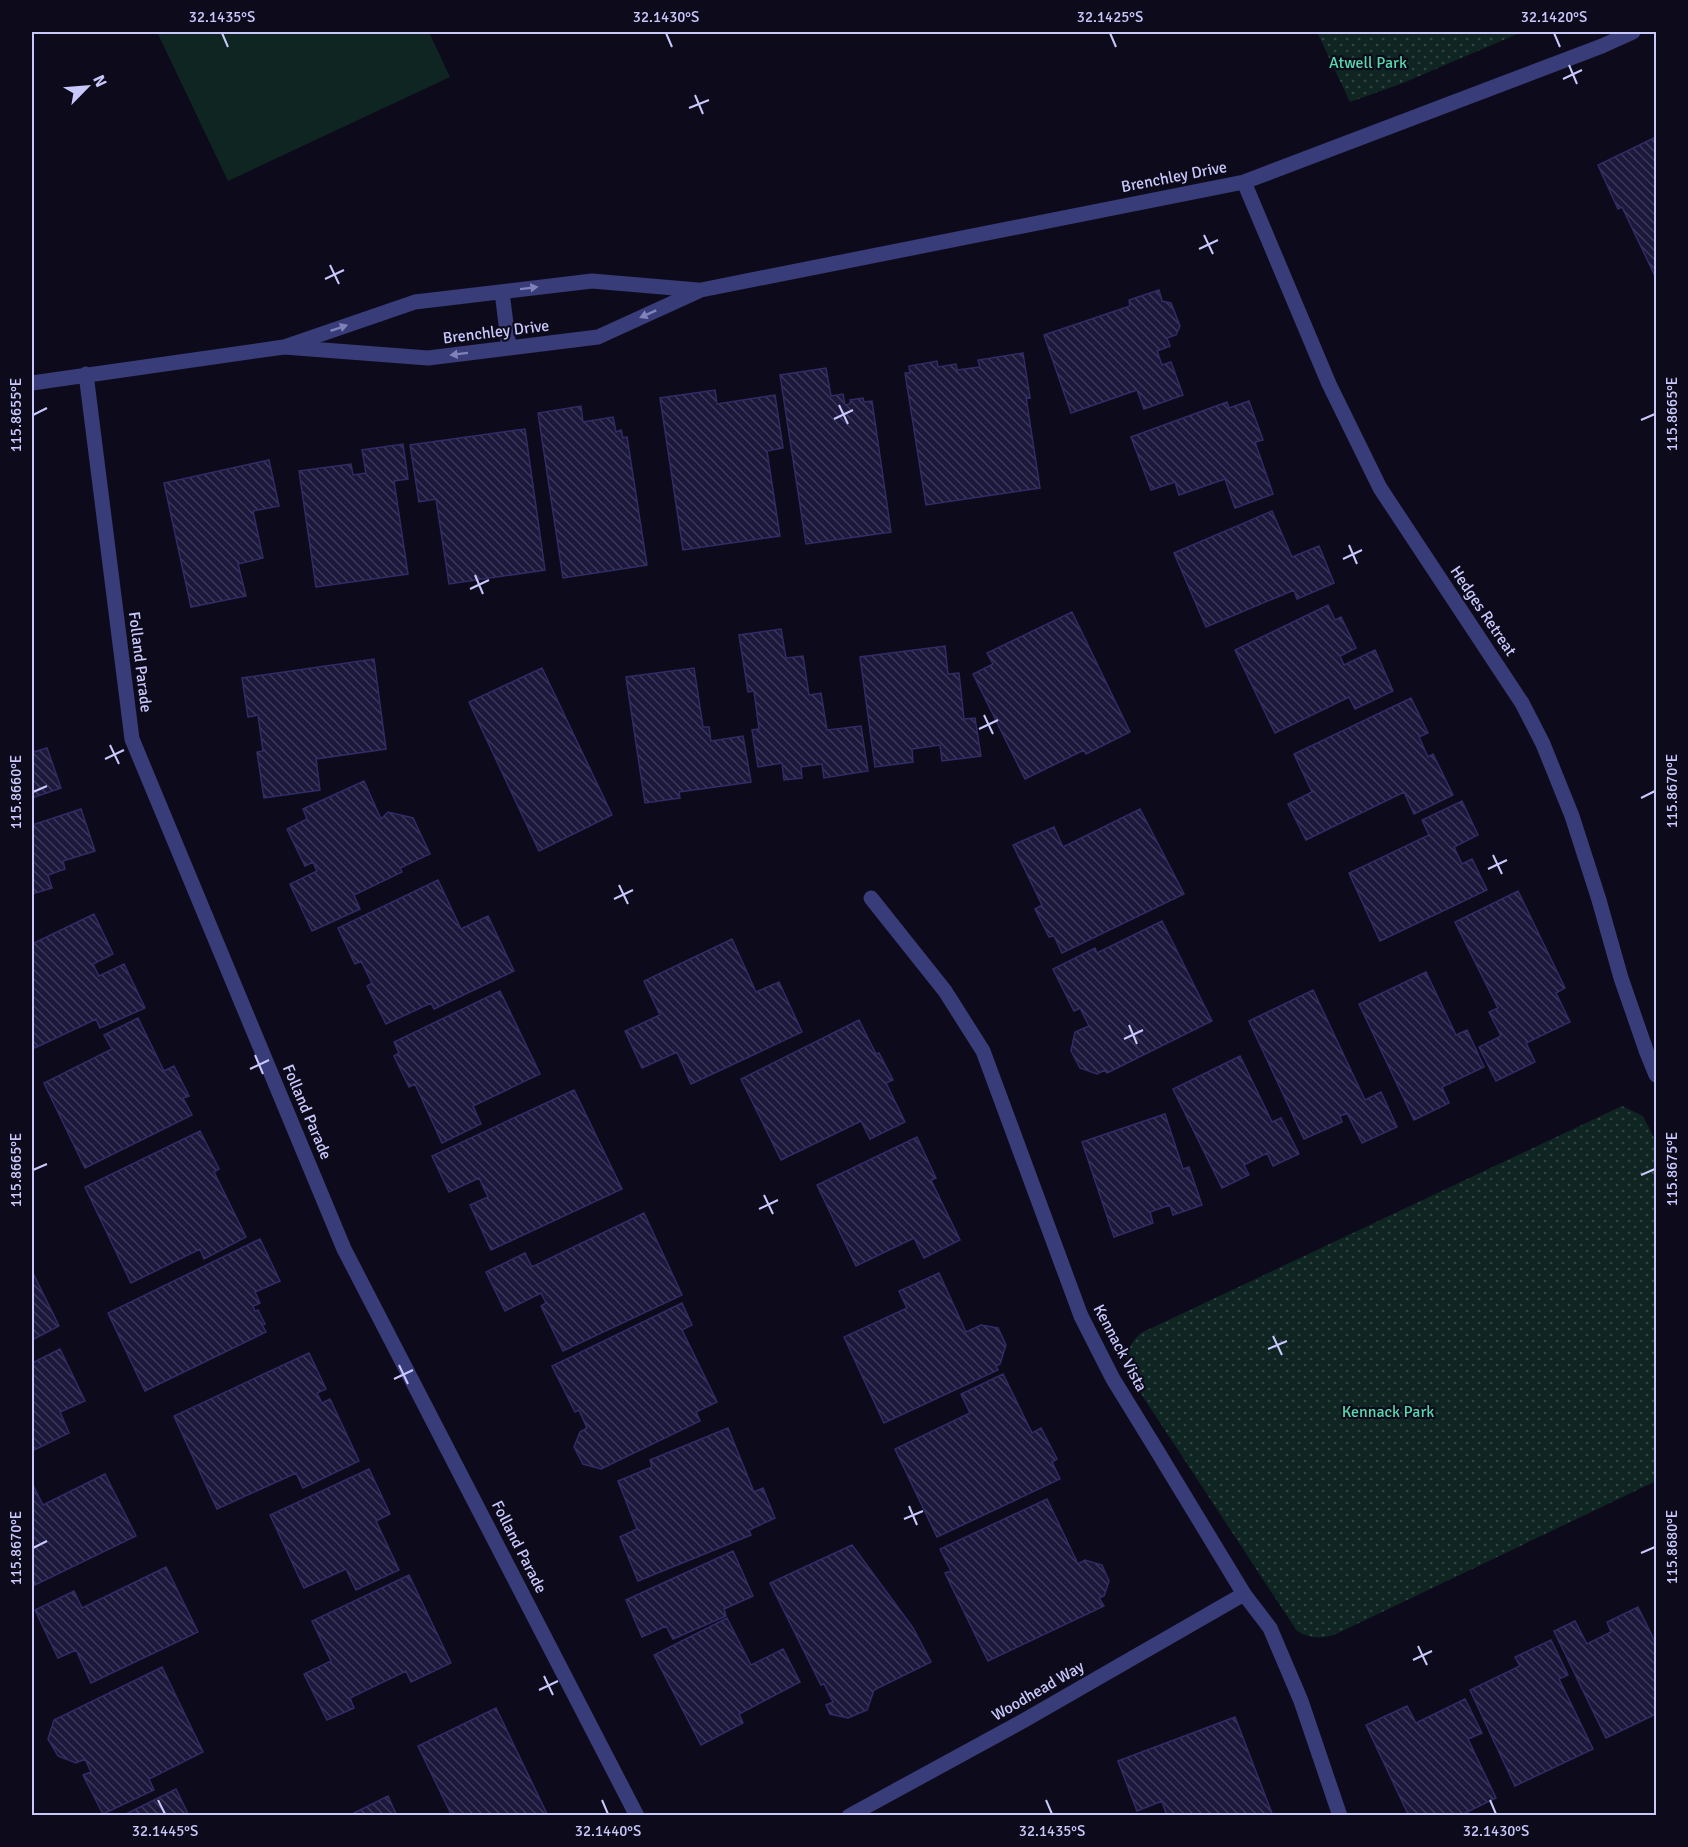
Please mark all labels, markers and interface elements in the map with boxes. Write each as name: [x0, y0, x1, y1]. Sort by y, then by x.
text: 32.1435°S: [189, 8, 255, 26]
text: 32.1430°S: [633, 8, 699, 26]
text: 32.1425°S: [1077, 8, 1143, 26]
text: 32.1420°S: [1521, 8, 1587, 26]
park label: Atwell Park: [1329, 53, 1407, 73]
north arrow: [57, 57, 117, 117]
text: N: [88, 72, 111, 90]
street label: Brenchley Drive: [1119, 157, 1229, 197]
one-way arrow: [520, 284, 539, 293]
one-way arrow: [640, 310, 657, 319]
street label: Brenchley Drive: [442, 316, 550, 348]
one-way arrow: [330, 323, 348, 332]
one-way arrow: [450, 349, 469, 359]
text: 115.8665°E: [1663, 377, 1681, 451]
text: 115.8655°E: [7, 378, 25, 452]
street label: Hedges Retreat: [1446, 562, 1521, 660]
street label: Folland Parade: [124, 610, 156, 714]
text: 115.8670°E: [1663, 754, 1681, 828]
text: 115.8660°E: [7, 755, 25, 829]
street label: Folland Parade: [278, 1061, 336, 1163]
text: 115.8675°E: [1663, 1132, 1681, 1206]
text: 115.8665°E: [7, 1133, 25, 1207]
street label: Kennack Vista: [1089, 1301, 1151, 1395]
park label: Kennack Park: [1342, 1402, 1434, 1422]
street label: Folland Parade: [487, 1497, 551, 1597]
text: 115.8680°E: [1663, 1510, 1681, 1584]
text: 115.8670°E: [7, 1511, 25, 1585]
street label: Woodhead Way: [988, 1656, 1088, 1725]
text: 32.1445°S: [132, 1822, 198, 1840]
text: 32.1440°S: [575, 1822, 641, 1840]
text: 32.1435°S: [1019, 1822, 1085, 1840]
text: 32.1430°S: [1463, 1822, 1529, 1840]

